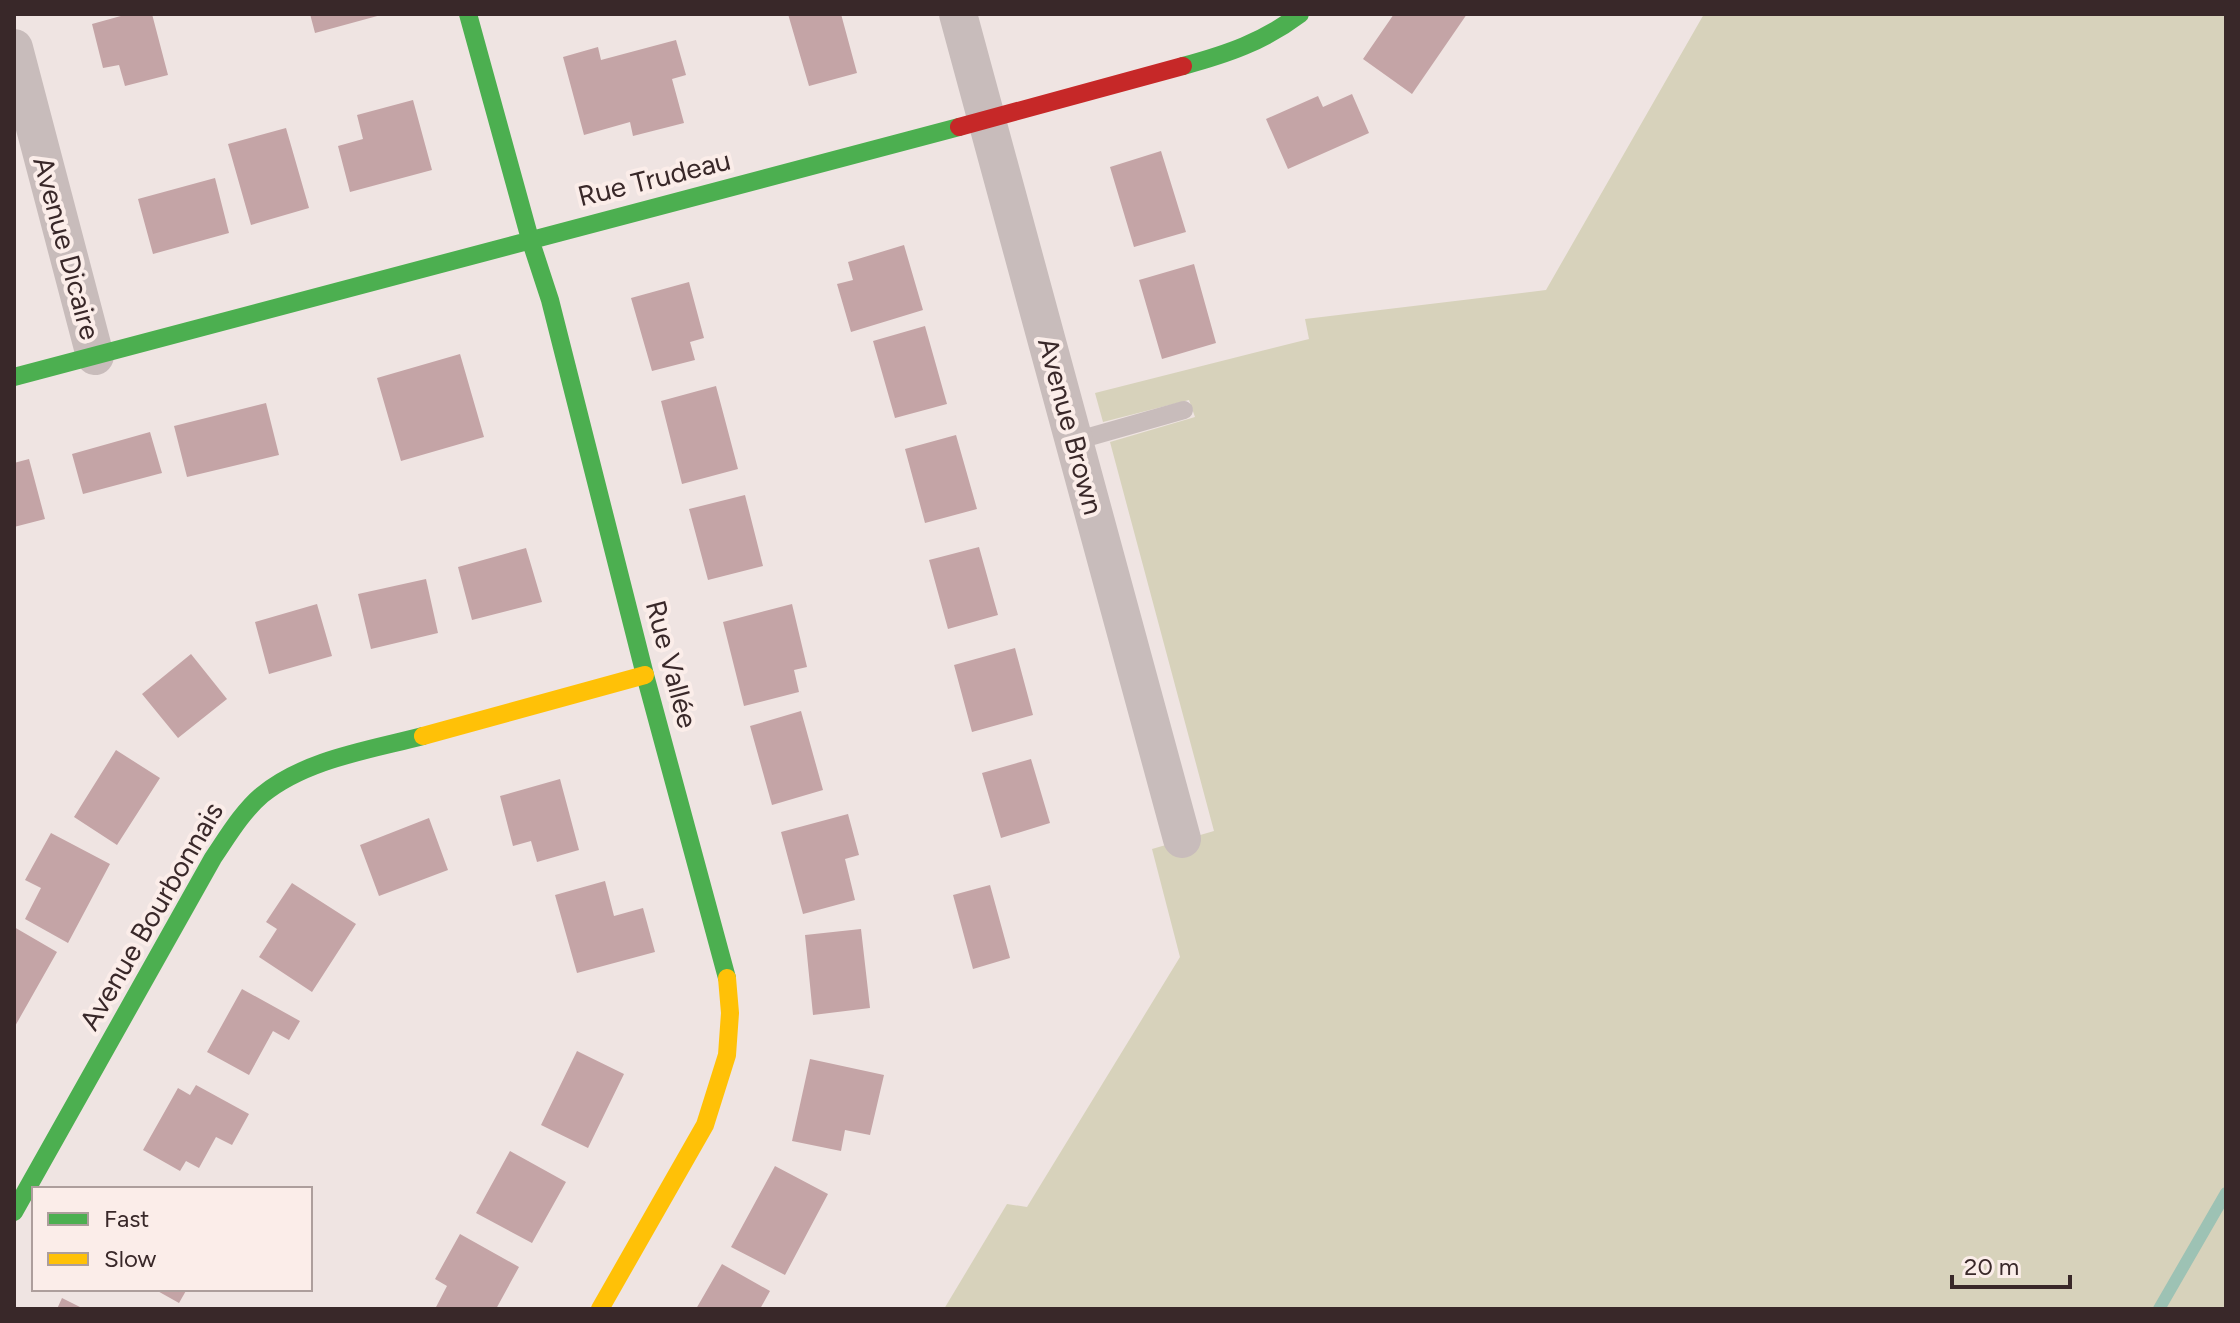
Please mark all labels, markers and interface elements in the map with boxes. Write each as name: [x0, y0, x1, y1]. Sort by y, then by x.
street label: Rue Trudeau: [574, 143, 734, 213]
street label: Avenue Dicaire: [26, 153, 108, 343]
street label: Avenue Brown: [1031, 334, 1111, 518]
street label: Rue Vallée: [639, 596, 705, 732]
street label: Avenue Bourbonnais: [72, 796, 230, 1036]
legend: [32, 1187, 312, 1291]
text: Fast: [104, 1204, 149, 1233]
scale bar: [1952, 1239, 2070, 1289]
text: Slow: [104, 1244, 157, 1273]
text: 20 m: [1964, 1252, 2019, 1281]

